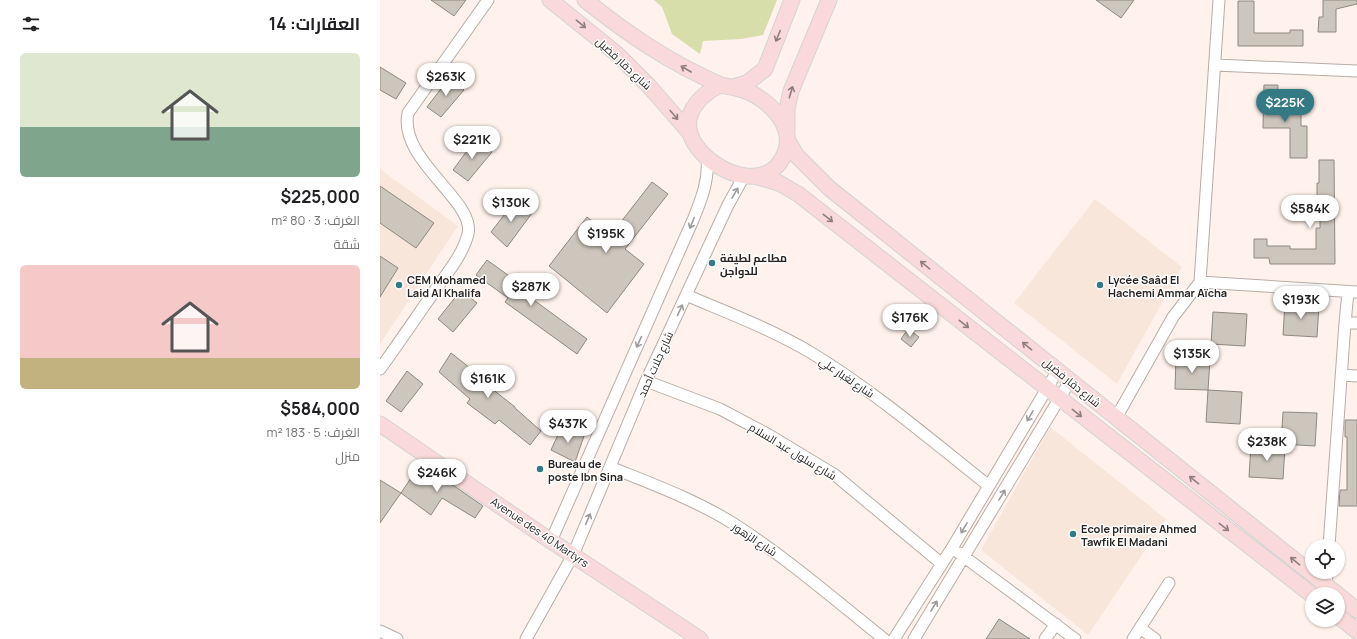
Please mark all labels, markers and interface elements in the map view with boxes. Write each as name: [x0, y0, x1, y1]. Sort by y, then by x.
text: العقارات: 14: [269, 12, 360, 35]
icon: filters: [20, 13, 42, 35]
one-way arrow: [575, 20, 586, 29]
one-way arrow: [773, 30, 781, 42]
street label: شارع دقار فضيل: [592, 33, 655, 93]
pin: $263K: [418, 63, 474, 97]
one-way arrow: [680, 65, 692, 73]
text: $263K: [426, 67, 466, 85]
icon: home: [154, 79, 226, 151]
one-way arrow: [788, 86, 795, 99]
pin: $225K: [1257, 89, 1313, 123]
text: $225K: [1265, 93, 1305, 111]
one-way arrow: [669, 109, 678, 120]
pin: $221K: [444, 126, 500, 160]
text: $221K: [453, 130, 491, 148]
text: $225,000: [280, 185, 360, 208]
one-way arrow: [732, 187, 740, 199]
pin: $130K: [483, 189, 539, 223]
text: $130K: [492, 193, 530, 211]
pin: $584K: [1282, 195, 1338, 229]
text: $584K: [1290, 199, 1330, 217]
text: الغرف: 3 · 80 m²: [271, 211, 360, 229]
one-way arrow: [823, 214, 834, 222]
one-way arrow: [688, 216, 695, 228]
pin: $195K: [578, 220, 634, 254]
text: $195K: [587, 224, 625, 242]
text: شقة: [333, 235, 360, 253]
place label: مطاعم لطيفة للدواجن: [720, 250, 787, 279]
marker: مطاعم لطيفة للدواجن: [707, 258, 717, 268]
one-way arrow: [920, 261, 931, 269]
place label: CEM Mohamed Laid Al Khalifa: [407, 272, 486, 300]
place label: Lycée Saâd El Hachemi Ammar Aïcha: [1108, 272, 1227, 300]
pin: $287K: [503, 273, 559, 307]
text: $287K: [511, 277, 551, 295]
marker: CEM Mohamed Laid Al Khalifa: [394, 280, 404, 290]
marker: Lycée Saâd El Hachemi Ammar Aïcha: [1095, 280, 1105, 290]
pin: $193K: [1273, 286, 1329, 320]
text: $193K: [1282, 290, 1320, 308]
icon: home: [154, 291, 226, 363]
pin: $176K: [882, 304, 938, 338]
one-way arrow: [676, 305, 684, 317]
text: $176K: [891, 308, 929, 326]
one-way arrow: [958, 320, 969, 329]
street label: شارع جلات أحمد: [634, 329, 677, 400]
one-way arrow: [635, 335, 642, 347]
pin: $135K: [1164, 340, 1220, 374]
one-way arrow: [1022, 342, 1033, 350]
text: $135K: [1173, 344, 1211, 362]
street label: شارع لغبار علي: [815, 353, 877, 403]
street label: شارع دقار فضيل: [1039, 354, 1104, 411]
pin: $161K: [460, 365, 516, 399]
text: $161K: [470, 369, 506, 387]
text: $584,000: [280, 397, 360, 420]
one-way arrow: [1072, 409, 1083, 417]
pin: $437K: [540, 410, 596, 444]
one-way arrow: [1026, 410, 1034, 422]
text: $437K: [549, 414, 587, 432]
street label: شارع سلول عبد السلام: [746, 419, 839, 484]
text: الغرف: 5 · 183 m²: [267, 423, 360, 441]
pin: $238K: [1239, 428, 1295, 462]
text: $238K: [1247, 432, 1287, 450]
text: منزل: [335, 447, 360, 465]
place label: Bureau de poste Ibn Sina: [548, 456, 623, 484]
pin: $246K: [409, 459, 465, 493]
text: $246K: [417, 463, 457, 481]
marker: Bureau de poste Ibn Sina: [535, 464, 545, 474]
one-way arrow: [1189, 476, 1199, 485]
one-way arrow: [999, 489, 1007, 501]
street label: Avenue des 40 Martyrs: [488, 494, 592, 571]
one-way arrow: [585, 513, 592, 525]
street label: شارع الزهور: [728, 518, 780, 560]
place label: Ecole primaire Ahmed Tawfik El Madani: [1081, 521, 1197, 549]
one-way arrow: [960, 522, 968, 534]
one-way arrow: [1219, 523, 1230, 531]
marker: Ecole primaire Ahmed Tawfik El Madani: [1068, 529, 1078, 539]
map controls: [1305, 539, 1345, 627]
button: locate: [1305, 539, 1345, 579]
one-way arrow: [1290, 557, 1301, 566]
button: layers: [1305, 587, 1345, 627]
one-way arrow: [931, 600, 939, 612]

